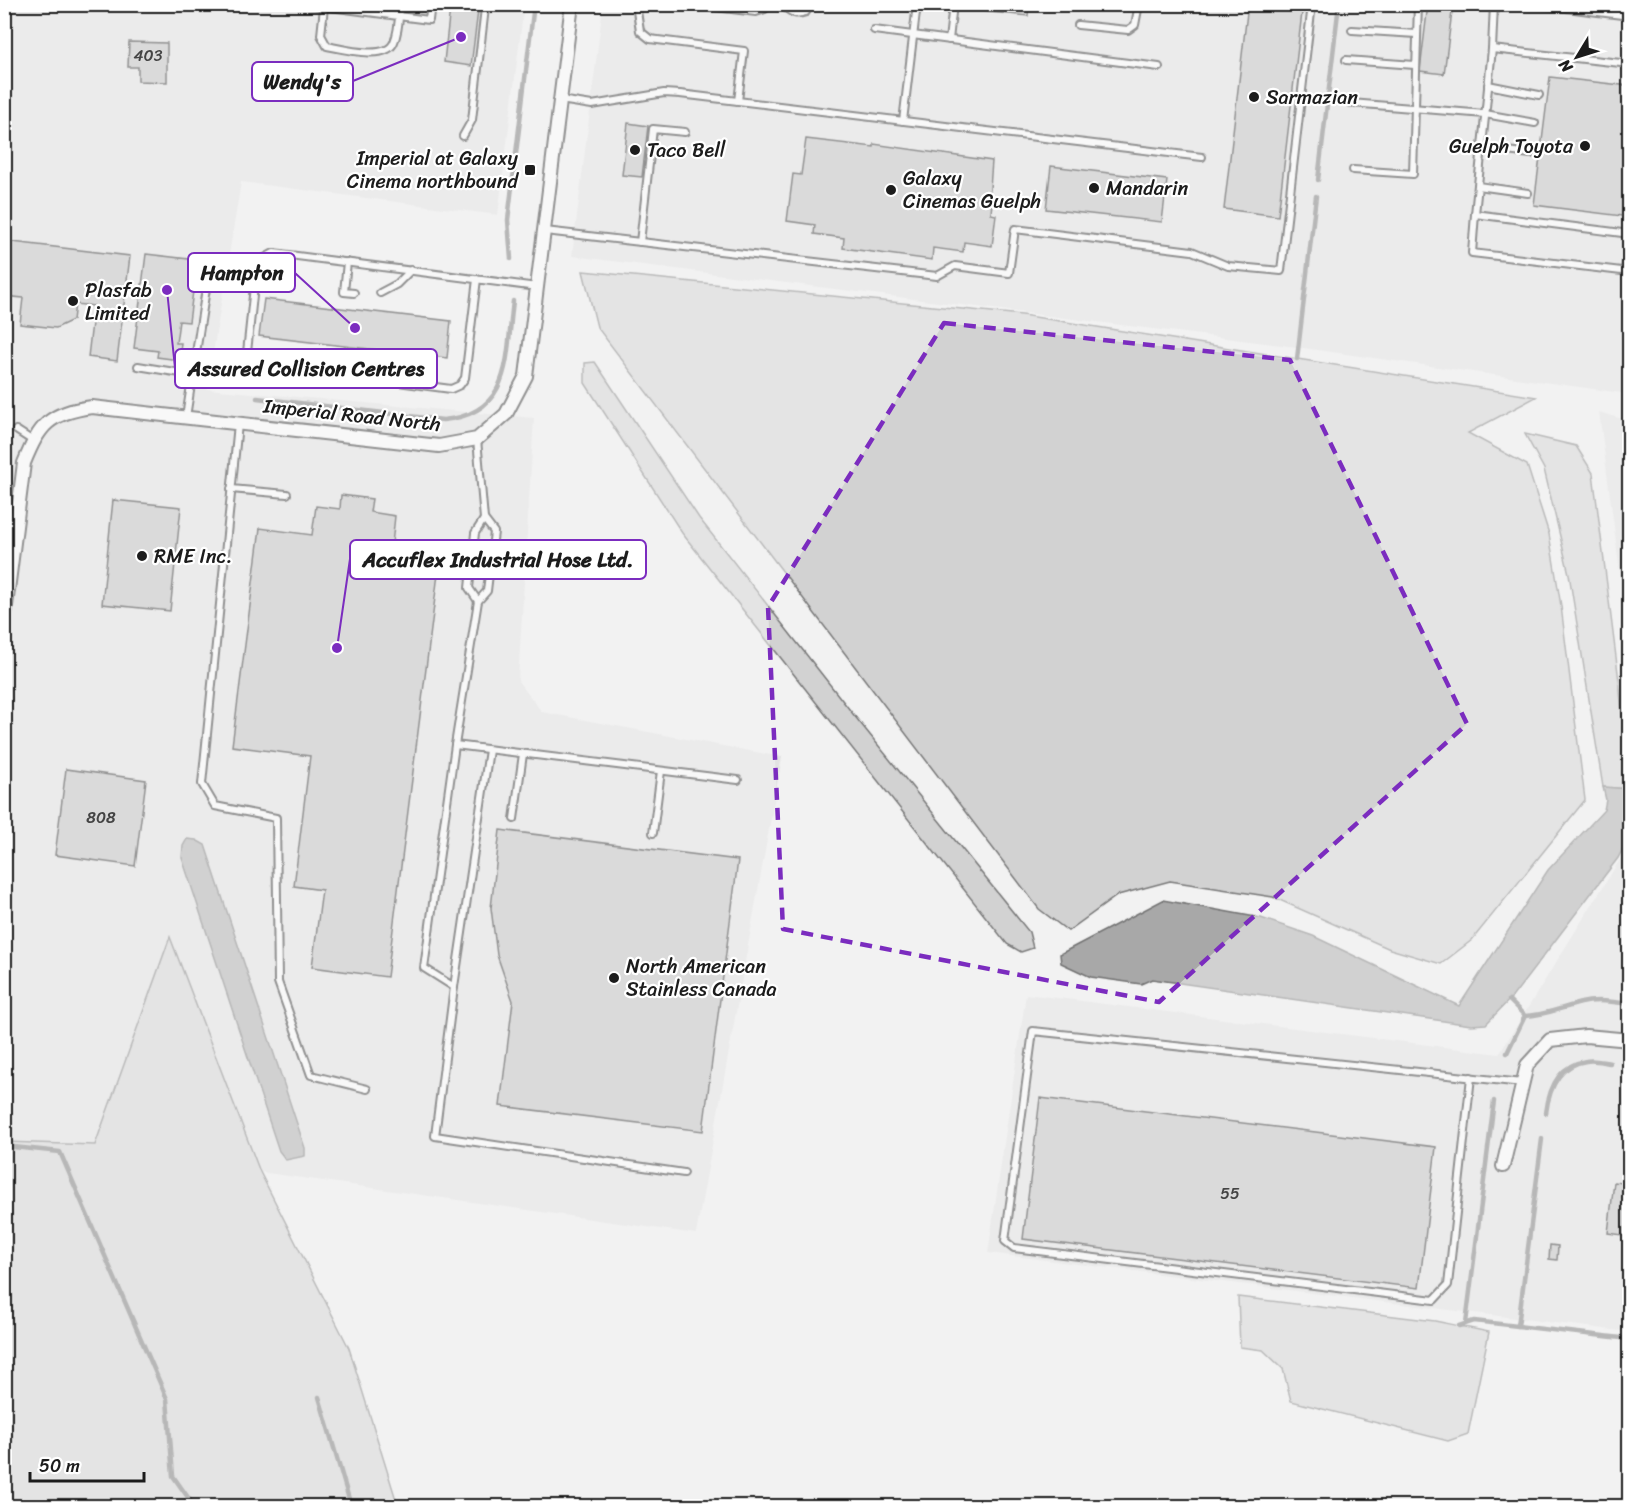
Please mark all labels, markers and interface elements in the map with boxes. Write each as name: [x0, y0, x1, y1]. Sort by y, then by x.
north arrow: [1547, 27, 1607, 87]
house number: 403: [134, 41, 163, 70]
text: N: [1550, 52, 1581, 80]
callout: Wendy's: [252, 62, 353, 101]
text: Wendy's: [263, 63, 342, 101]
place label: Sarmazian: [1266, 80, 1358, 115]
marker: Sarmazian: [1247, 90, 1261, 104]
place label: Guelph Toyota: [1449, 129, 1574, 164]
place label: Taco Bell: [647, 133, 726, 168]
marker: Guelph Toyota: [1578, 139, 1592, 153]
place label: Imperial at Galaxy Cinema northbound: [347, 141, 519, 199]
marker: Taco Bell: [628, 143, 642, 157]
place label: Galaxy Cinemas Guelph: [903, 161, 1041, 219]
marker: Imperial at Galaxy Cinema northbound: [523, 163, 537, 177]
place label: Mandarin: [1106, 171, 1188, 206]
marker: Mandarin: [1087, 181, 1101, 195]
marker: Galaxy Cinemas Guelph: [884, 183, 898, 197]
callout: Hampton: [188, 253, 295, 292]
text: Hampton: [199, 254, 284, 292]
place label: Plasfab Limited: [85, 273, 152, 331]
marker: Plasfab Limited: [66, 294, 80, 308]
callout: Assured Collision Centres: [175, 349, 437, 388]
text: Assured Collision Centres: [187, 350, 425, 388]
street label: Imperial Road North: [261, 388, 442, 442]
place label: RME Inc.: [154, 539, 233, 574]
callout: Accuflex Industrial Hose Ltd.: [350, 540, 646, 579]
text: Accuflex Industrial Hose Ltd.: [361, 541, 634, 579]
marker: RME Inc.: [135, 549, 149, 563]
house number: 808: [86, 803, 116, 832]
place label: North American Stainless Canada: [626, 949, 777, 1007]
marker: North American Stainless Canada: [607, 971, 621, 985]
house number: 55: [1220, 1179, 1240, 1208]
scale bar: [30, 1445, 144, 1483]
text: 50 m: [39, 1450, 80, 1482]

